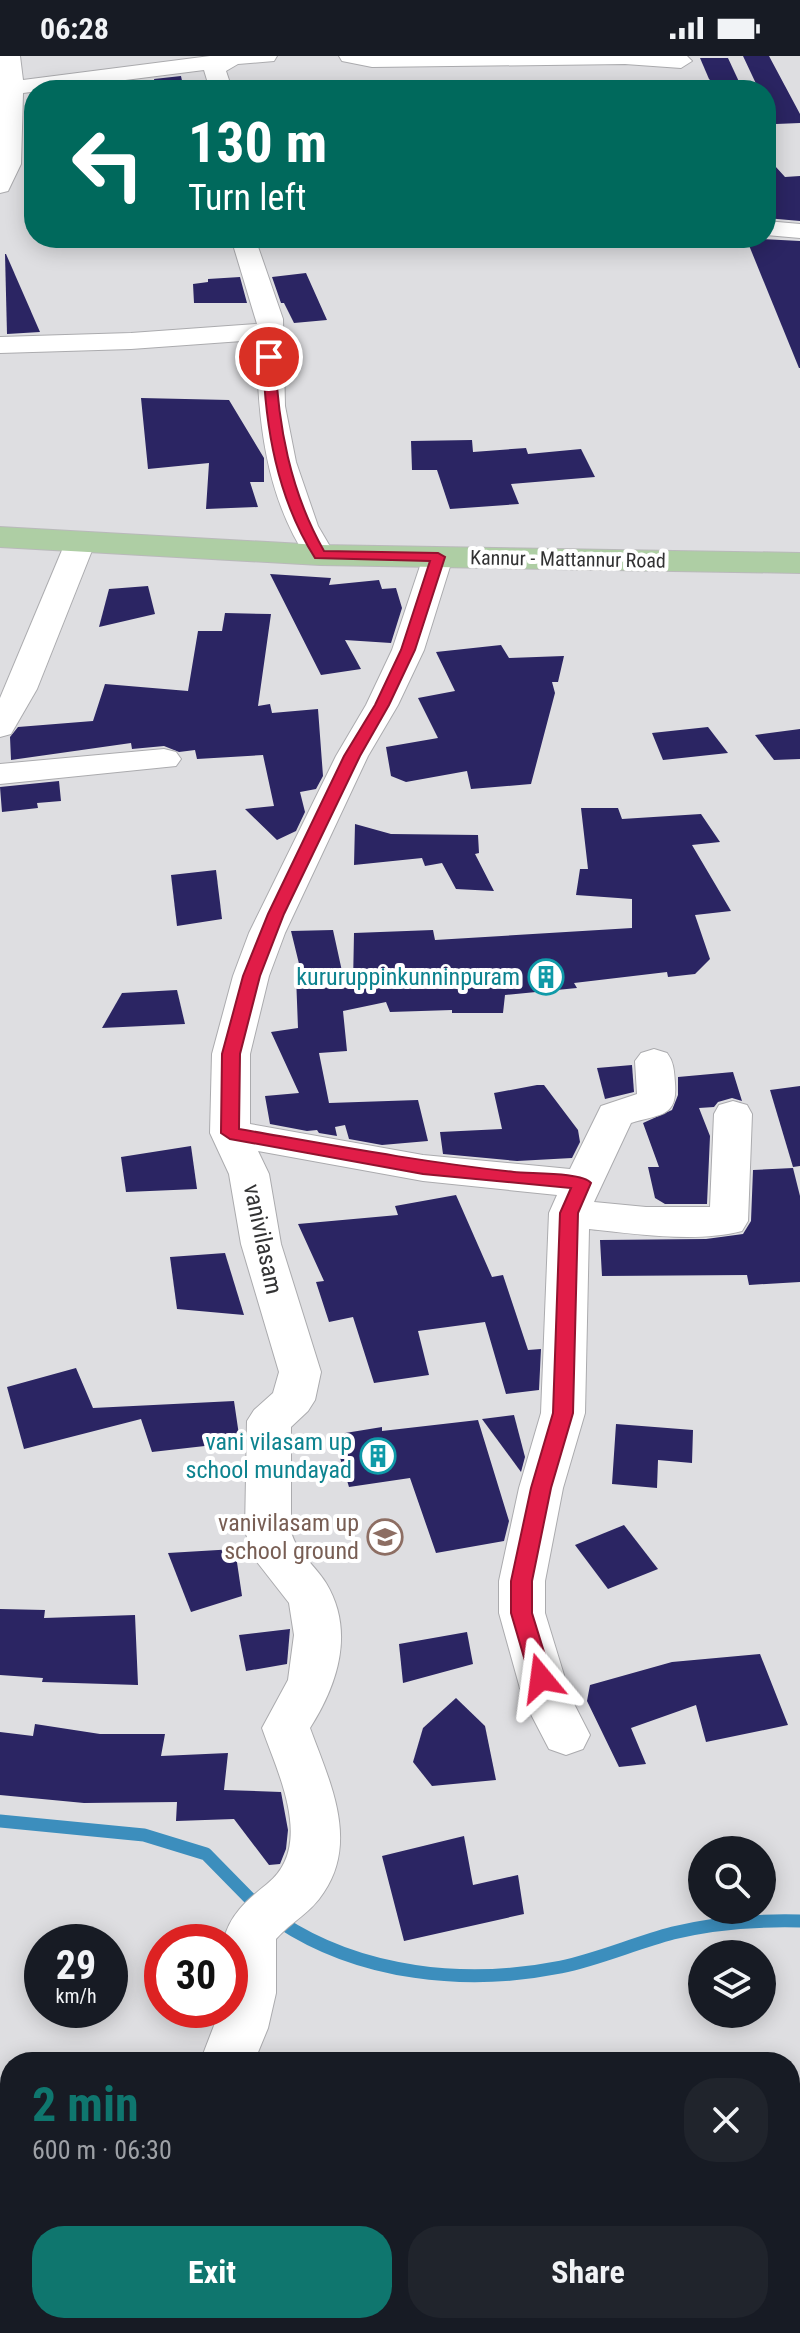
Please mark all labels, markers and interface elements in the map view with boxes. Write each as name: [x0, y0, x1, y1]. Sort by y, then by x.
text: 06:28: [40, 11, 109, 46]
text: 130 m: [188, 110, 327, 176]
icon: left: [56, 112, 160, 216]
text: Turn left: [188, 177, 306, 219]
pin: [235, 323, 303, 391]
icon: arrive: [247, 335, 291, 379]
street label: Kannur - Mattannur Road: [470, 545, 666, 573]
building icon: kururuppinkunninpuram: [527, 958, 565, 996]
place label: kururuppinkunninpuram: [296, 963, 520, 991]
street label: vanivilasam: [238, 1181, 288, 1297]
place label: vani vilasam up school mundayad: [186, 1428, 352, 1484]
building icon: vani vilasam up school mundayad: [359, 1437, 397, 1475]
place label: vanivilasam up school ground: [218, 1509, 359, 1565]
school or university icon: vanivilasam up school ground: [366, 1518, 404, 1556]
position arrow: [499, 1636, 583, 1720]
map controls: [688, 1836, 776, 2028]
button: search: [688, 1836, 776, 1924]
speed limit sign: 30: [144, 1924, 248, 2028]
button: layers: [688, 1940, 776, 2028]
text: 29: [56, 1942, 96, 1989]
text: km/h: [55, 1984, 97, 2008]
text: 2 min: [32, 2076, 139, 2133]
button: close: [684, 2078, 768, 2162]
text: 600 m · 06:30: [32, 2135, 172, 2165]
button: Exit: [32, 2226, 392, 2318]
button: Share: [408, 2226, 768, 2318]

